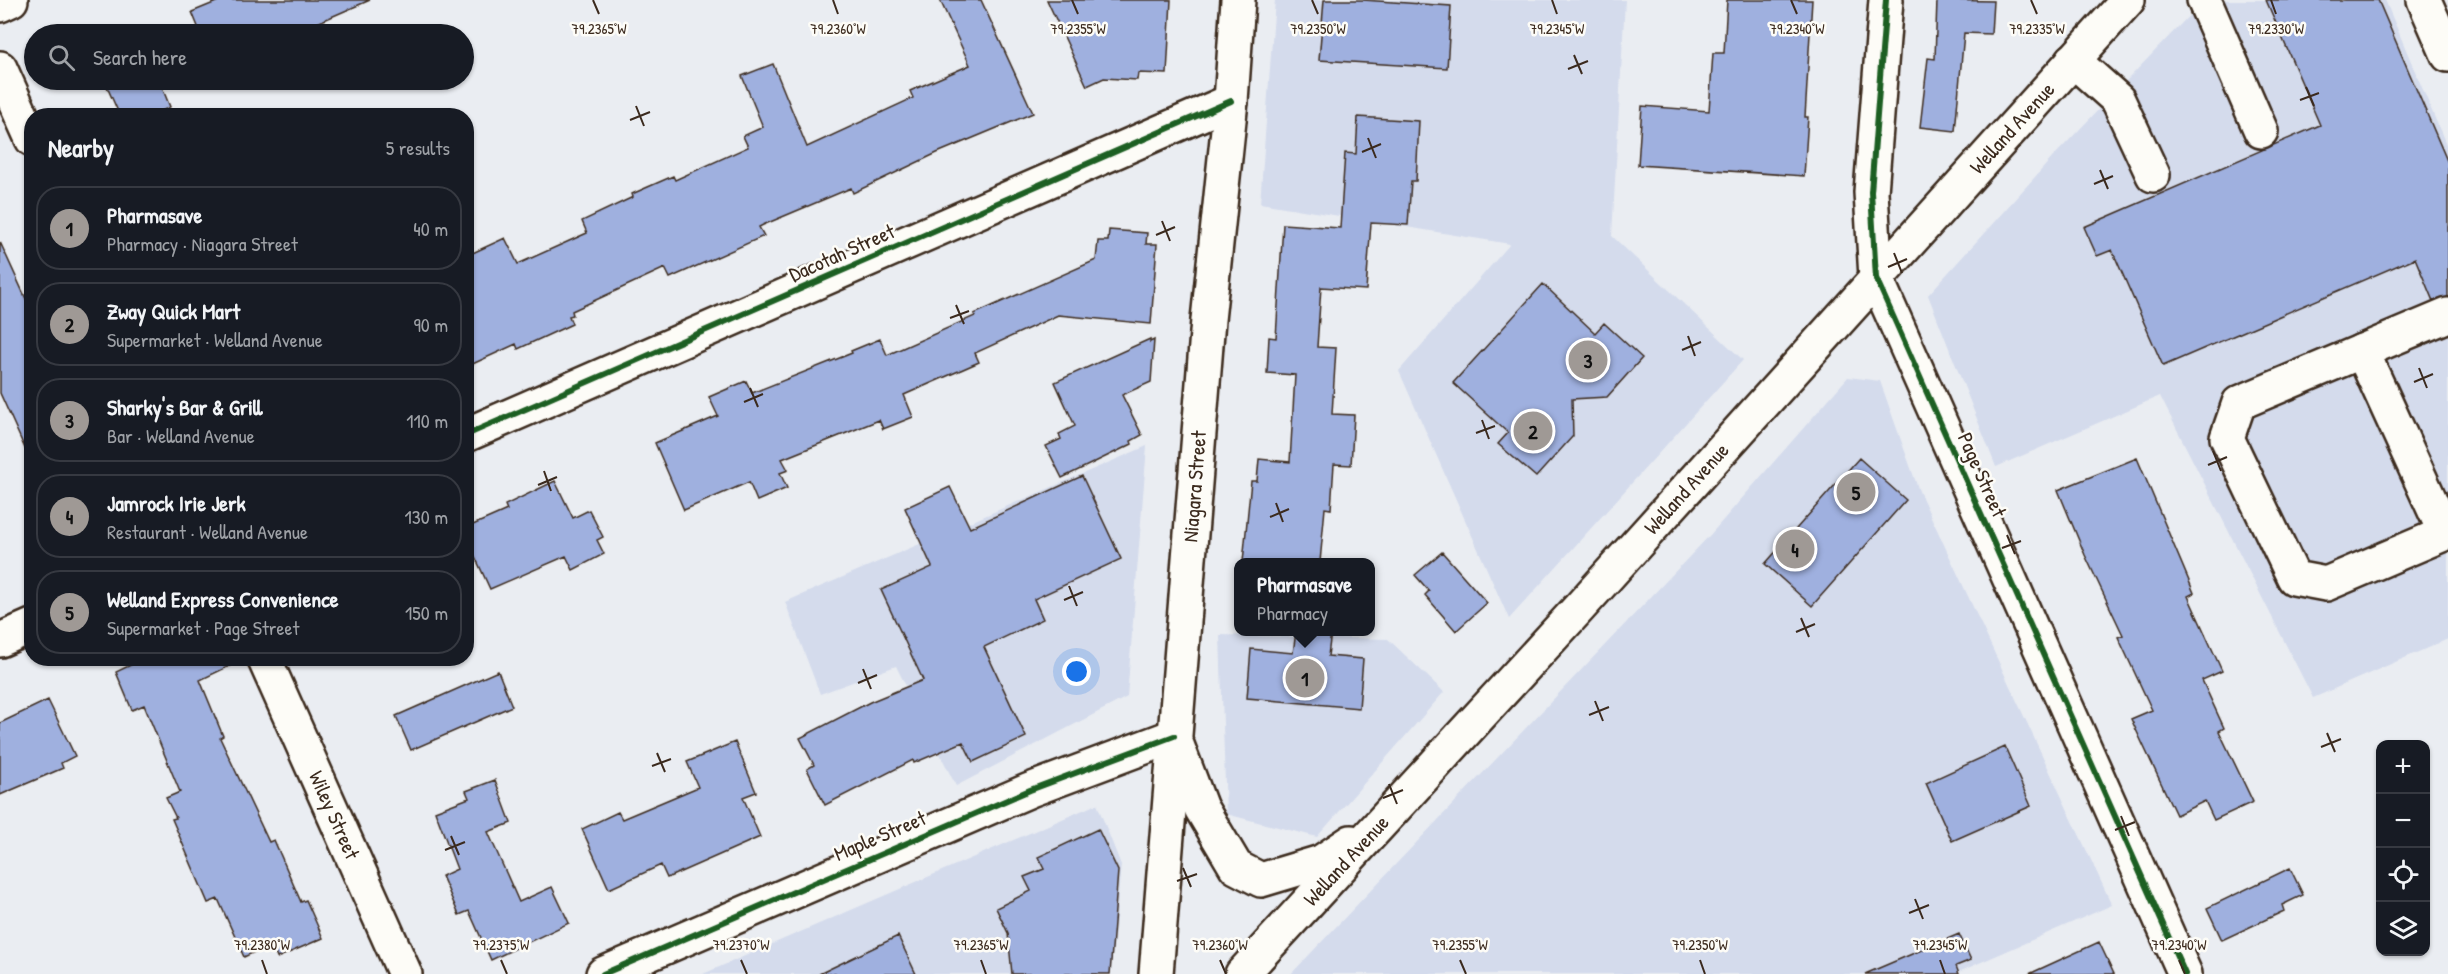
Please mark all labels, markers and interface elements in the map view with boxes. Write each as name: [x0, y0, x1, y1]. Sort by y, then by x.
text: 79.2365°W: [572, 18, 627, 39]
text: 79.2360°W: [810, 18, 866, 39]
text: 79.2355°W: [1050, 18, 1106, 39]
text: 79.2350°W: [1290, 18, 1347, 39]
text: 79.2345°W: [1530, 18, 1585, 39]
text: 79.2340°W: [1770, 18, 1825, 39]
text: 79.2335°W: [2009, 18, 2066, 39]
text: 79.2330°W: [2248, 18, 2305, 39]
search box: [24, 24, 474, 90]
icon: search: [45, 41, 78, 74]
text: Search here: [93, 42, 187, 72]
street label: Welland Avenue: [1963, 76, 2061, 180]
text: Nearby: [48, 130, 114, 165]
text: 5 results: [386, 134, 450, 161]
text: Pharmasave: [107, 200, 202, 230]
text: 1: [66, 215, 73, 242]
text: 40 m: [413, 215, 448, 242]
street label: Dacotah Street: [784, 216, 900, 289]
text: Pharmacy · Niagara Street: [107, 230, 298, 257]
text: Zway Quick Mart: [107, 296, 240, 326]
text: 2: [65, 311, 74, 338]
text: 90 m: [414, 311, 448, 338]
text: Supermarket · Welland Avenue: [107, 326, 323, 353]
pin: 3: [1568, 338, 1608, 382]
text: Sharky's Bar & Grill: [107, 392, 262, 422]
text: 3: [65, 407, 74, 434]
text: 110 m: [406, 407, 448, 434]
pin: 2: [1514, 408, 1552, 454]
text: Bar · Welland Avenue: [107, 422, 255, 449]
street label: Page Street: [1951, 428, 2014, 522]
street label: Niagara Street: [1175, 429, 1213, 543]
street label: Welland Avenue: [1637, 436, 1735, 541]
pin: 5: [1836, 470, 1876, 514]
text: Jamrock Irie Jerk: [107, 488, 246, 518]
text: 4: [66, 503, 73, 530]
text: 130 m: [405, 503, 448, 530]
text: Restaurant · Welland Avenue: [107, 518, 308, 545]
pin: 4: [1776, 526, 1814, 572]
popup: [1234, 558, 1375, 636]
text: Pharmasave: [1257, 569, 1352, 599]
text: Welland Express Convenience: [107, 584, 339, 614]
text: 5: [65, 599, 74, 626]
text: 150 m: [405, 599, 448, 626]
text: Pharmacy: [1257, 599, 1328, 626]
text: Supermarket · Page Street: [107, 614, 299, 641]
pin: 1: [1286, 656, 1324, 700]
your location: [1062, 657, 1091, 686]
map controls: [2376, 740, 2430, 956]
button: +: [2376, 740, 2430, 794]
street label: Wiley Street: [302, 766, 367, 865]
button: −: [2376, 794, 2430, 848]
street label: Maple Street: [829, 803, 931, 868]
street label: Welland Avenue: [1297, 808, 1395, 912]
button: locate: [2376, 848, 2430, 902]
button: layers: [2376, 902, 2430, 956]
text: 79.2380°W: [234, 934, 291, 955]
text: 79.2375°W: [473, 934, 530, 955]
text: 79.2370°W: [713, 934, 770, 955]
text: 79.2365°W: [954, 934, 1009, 955]
text: 79.2360°W: [1192, 934, 1248, 955]
text: 79.2355°W: [1432, 934, 1488, 955]
text: 79.2350°W: [1672, 934, 1729, 955]
text: 79.2345°W: [1913, 934, 1968, 955]
text: 79.2340°W: [2152, 934, 2207, 955]

